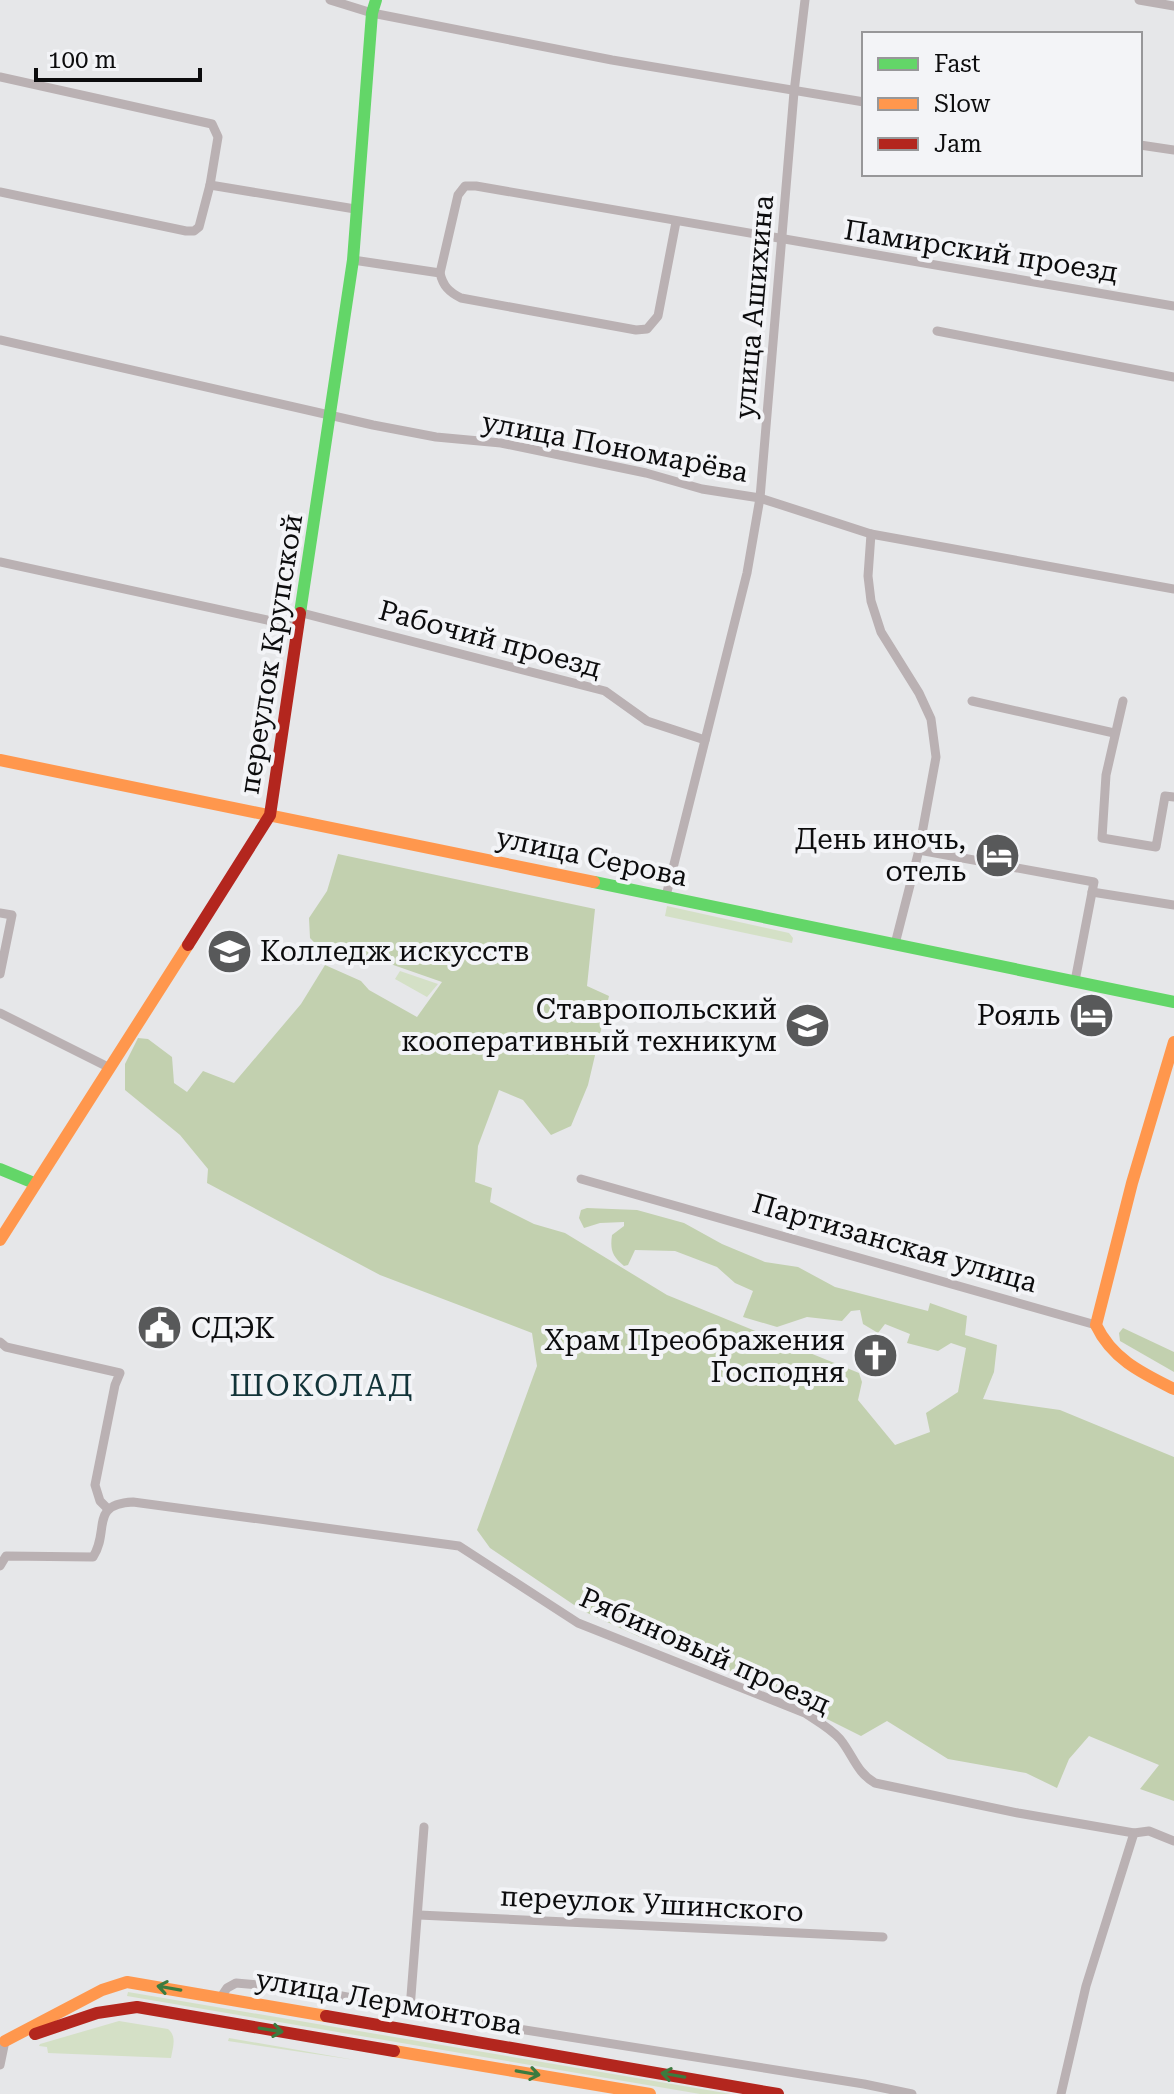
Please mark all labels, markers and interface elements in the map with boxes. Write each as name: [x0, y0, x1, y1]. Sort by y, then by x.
scale bar: [36, 32, 200, 82]
legend: [862, 32, 1142, 176]
text: 100 m: [48, 46, 116, 74]
text: Fast: [934, 50, 981, 78]
text: Slow: [934, 90, 991, 118]
text: Jam: [934, 130, 982, 158]
street label: улица Ашихина: [728, 194, 780, 420]
street label: Памирский проезд: [842, 213, 1120, 289]
street label: улица Пономарёва: [479, 405, 751, 489]
street label: переулок Крупской: [233, 512, 309, 796]
street label: Рабочий проезд: [375, 593, 605, 685]
street label: улица Серова: [493, 821, 691, 893]
place label: День иночь, отель: [795, 823, 966, 888]
hotel icon: День иночь, отель: [973, 831, 1021, 879]
school or university icon: Колледж искусств: [205, 927, 253, 975]
place label: Колледж искусств: [260, 935, 530, 968]
hotel icon: Рояль: [1067, 991, 1115, 1039]
place label: Ставропольский кооперативный техникум: [401, 993, 777, 1058]
place label: Рояль: [977, 999, 1060, 1032]
school or university icon: Ставропольский кооперативный техникум: [784, 1001, 832, 1049]
street label: Партизанская улица: [749, 1187, 1041, 1299]
public building icon: СДЭК: [136, 1304, 184, 1352]
place label: СДЭК: [191, 1312, 275, 1345]
place label: Храм Преображения Господня: [544, 1324, 845, 1389]
church icon: Храм Преображения Господня: [852, 1332, 900, 1380]
district label: ШОКОЛАД: [229, 1368, 415, 1403]
street label: Рябиновый проезд: [575, 1581, 835, 1721]
street label: переулок Ушинского: [499, 1880, 805, 1928]
street label: улица Лермонтова: [253, 1962, 525, 2042]
one-way arrow: [157, 1979, 182, 1994]
one-way arrow: [258, 2023, 283, 2038]
one-way arrow: [514, 2066, 540, 2081]
one-way arrow: [661, 2067, 687, 2082]

